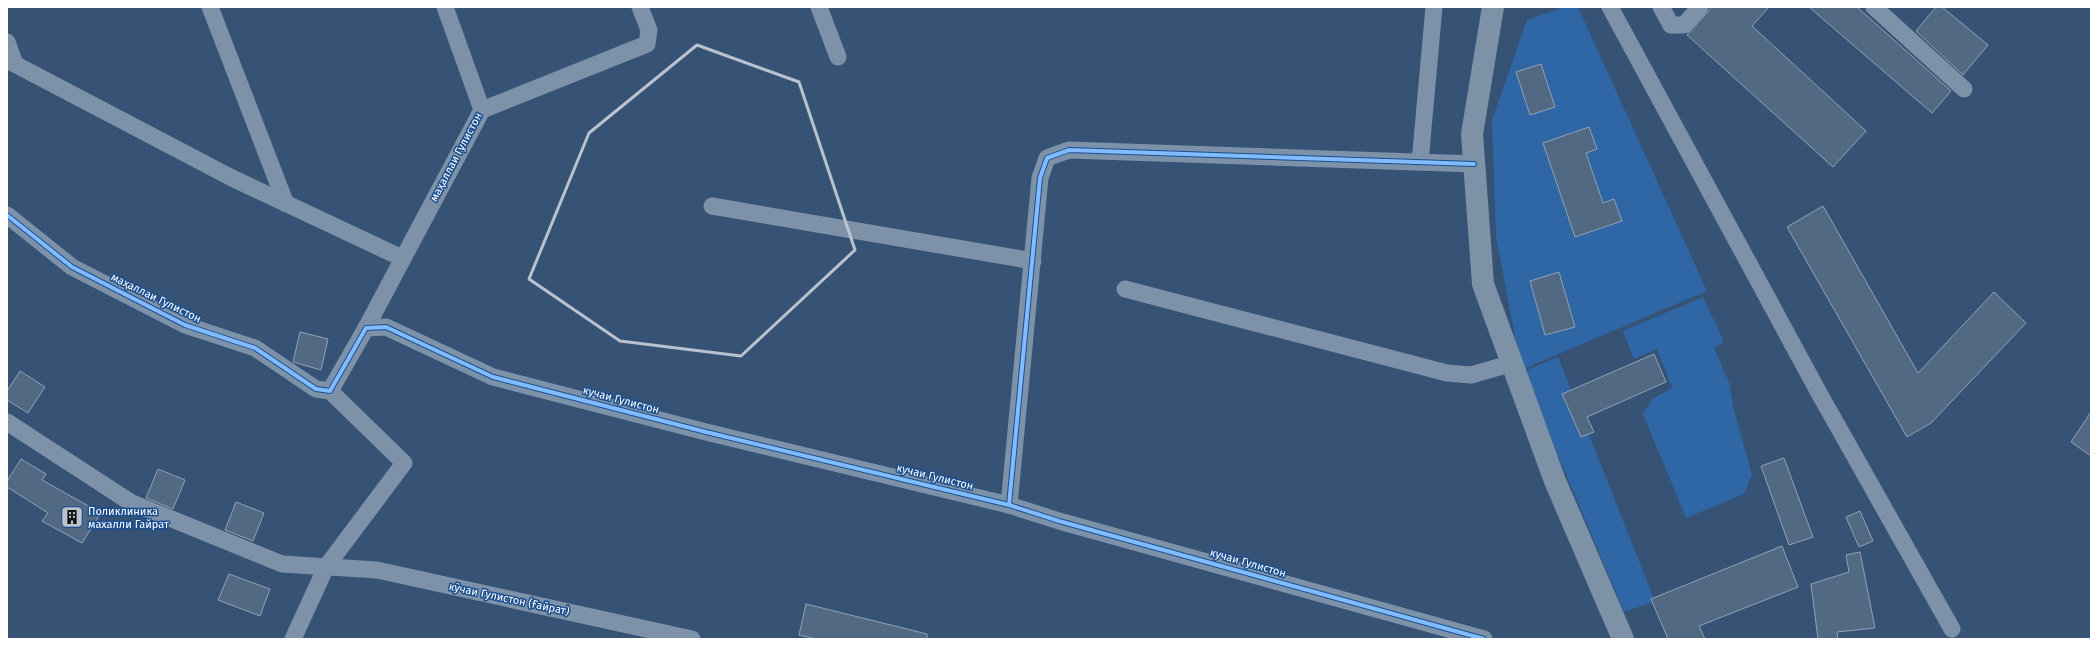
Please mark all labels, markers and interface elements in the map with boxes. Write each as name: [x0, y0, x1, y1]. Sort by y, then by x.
street label: маҳаллаи Гулистон: [427, 110, 485, 204]
street label: маҳаллаи Гулистон: [109, 271, 203, 325]
street label: кучаи Гулистон: [581, 384, 661, 416]
street label: кучаи Гулистон: [895, 461, 975, 493]
building icon: Поликлиника махалли Гайрат: [59, 504, 85, 530]
place label: Поликлиника махалли Гайрат: [88, 505, 169, 531]
street label: кучаи Гулистон: [1208, 546, 1288, 580]
street label: кӯчаи Гулистон (Ғайрат): [448, 580, 571, 618]

